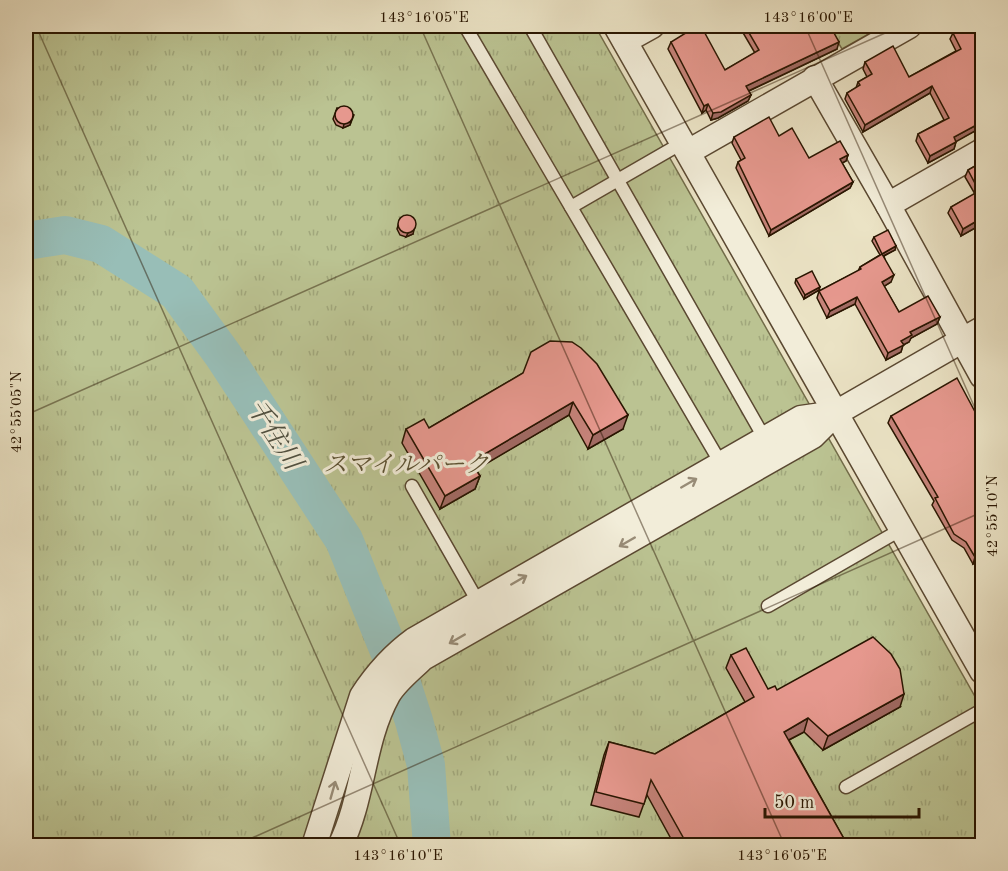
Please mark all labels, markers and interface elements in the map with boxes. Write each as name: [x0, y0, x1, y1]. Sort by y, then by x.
text: 143°16'05"E: [379, 11, 469, 26]
text: 143°16'00"E: [763, 11, 853, 26]
text: 42°55'05"N: [10, 371, 25, 453]
water label: 千住川: [241, 394, 309, 477]
park label: スマイルパーク: [323, 453, 489, 478]
text: 42°55'10"N: [986, 475, 1001, 557]
one-way arrow: [680, 476, 697, 488]
one-way arrow: [618, 537, 636, 548]
one-way arrow: [511, 573, 528, 585]
one-way arrow: [449, 633, 466, 645]
one-way arrow: [328, 781, 339, 800]
scale bar: [765, 781, 920, 819]
text: 50 m: [774, 794, 814, 812]
text: 143°16'10"E: [353, 849, 443, 864]
text: 143°16'05"E: [737, 849, 827, 864]

